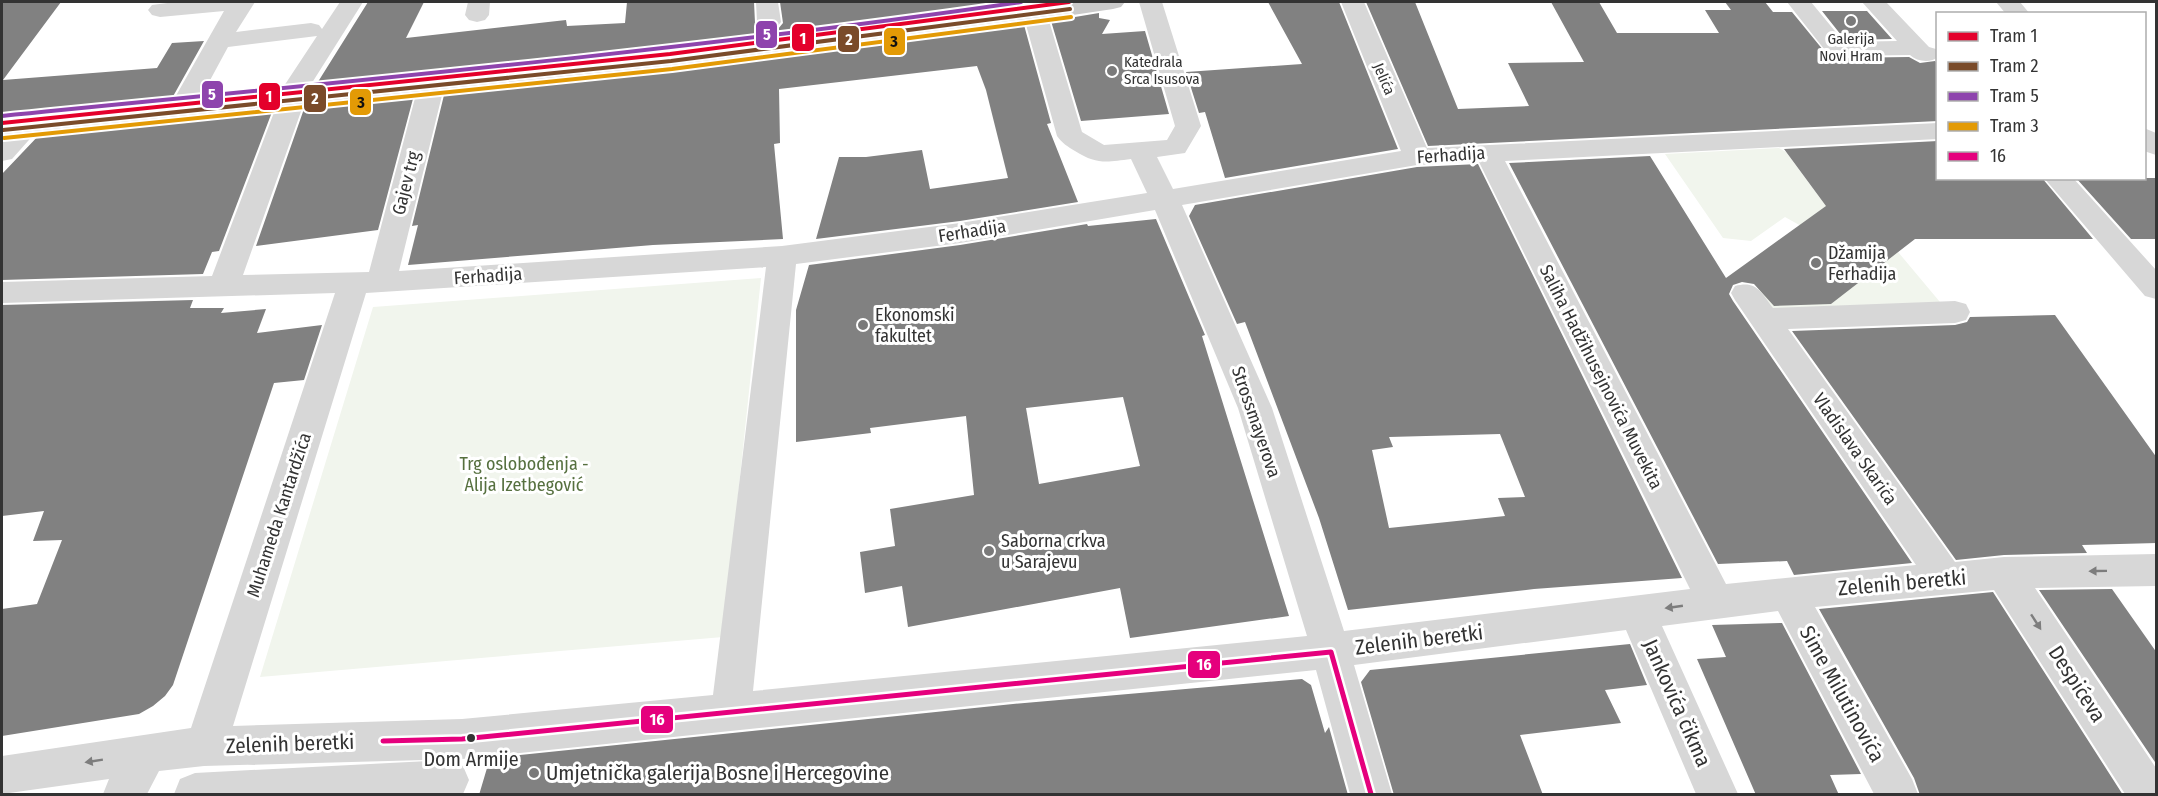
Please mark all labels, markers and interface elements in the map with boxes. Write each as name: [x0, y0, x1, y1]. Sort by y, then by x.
legend: [1936, 12, 2146, 180]
marker: Galerija Novi Hram: [1844, 14, 1858, 28]
line badge: 5: [755, 20, 778, 49]
line badge: 1: [791, 23, 815, 52]
text: 5: [763, 25, 771, 44]
line badge: 2: [837, 25, 860, 53]
text: Tram 1: [1990, 25, 2037, 47]
line badge: 3: [883, 27, 906, 56]
text: 1: [800, 29, 806, 48]
text: 2: [844, 30, 853, 49]
place label: Galerija Novi Hram: [1819, 30, 1883, 65]
text: 3: [889, 32, 898, 51]
place label: Katedrala Srca Isusova: [1124, 53, 1200, 88]
text: Tram 2: [1990, 55, 2038, 77]
street label: Jelića: [1369, 60, 1399, 98]
marker: Katedrala Srca Isusova: [1105, 64, 1119, 78]
line badge: 5: [201, 80, 224, 109]
line badge: 1: [258, 82, 281, 111]
line badge: 2: [303, 84, 327, 113]
text: 5: [208, 85, 216, 104]
text: Tram 5: [1990, 85, 2039, 107]
text: 1: [266, 87, 272, 106]
line badge: 3: [349, 88, 372, 116]
text: 2: [310, 89, 319, 108]
text: 3: [356, 93, 365, 112]
text: Tram 3: [1990, 115, 2039, 137]
street label: Ferhadija: [1416, 142, 1486, 168]
text: 16: [1990, 145, 2006, 167]
street label: Gajev trg: [387, 148, 425, 217]
street label: Ferhadija: [937, 215, 1008, 247]
place label: Džamija Ferhadija: [1828, 242, 1896, 285]
marker: Džamija Ferhadija: [1809, 256, 1823, 270]
street label: Saliha Hadžihusejnovića Muvekita: [1535, 261, 1667, 493]
street label: Ferhadija: [453, 263, 523, 289]
place label: Ekonomski fakultet: [875, 304, 955, 347]
marker: Ekonomski fakultet: [856, 318, 870, 332]
street label: Strossmayerova: [1227, 363, 1285, 481]
street label: Vladislava Skarića: [1808, 389, 1902, 509]
street label: Muhameda Kantardžića: [242, 430, 316, 600]
park label: Trg oslobođenja - Alija Izetbegović: [459, 453, 589, 496]
place label: Saborna crkva u Sarajevu: [1001, 530, 1106, 573]
marker: Saborna crkva u Sarajevu: [982, 544, 996, 558]
street label: Zelenih beretki: [1837, 564, 1967, 602]
one-way arrow: [2089, 566, 2108, 576]
one-way arrow: [1664, 602, 1683, 611]
one-way arrow: [2031, 614, 2042, 630]
street label: Zelenih beretki: [1354, 619, 1484, 661]
street label: Sime Milutinovića: [1794, 621, 1890, 767]
street label: Jankovića čikma: [1637, 635, 1717, 771]
street label: Despićeva: [2043, 641, 2111, 727]
line badge: 16: [1187, 650, 1221, 679]
text: 16: [1196, 655, 1212, 674]
line badge: 16: [640, 705, 674, 734]
text: 16: [649, 710, 665, 729]
street label: Zelenih beretki: [225, 729, 355, 759]
marker: Dom Armije: [465, 732, 477, 744]
place label: Dom Armije: [423, 747, 519, 771]
one-way arrow: [85, 757, 104, 766]
place label: Umjetnička galerija Bosne i Hercegovine: [546, 760, 889, 786]
marker: Umjetnička galerija Bosne i Hercegovine: [527, 766, 541, 780]

